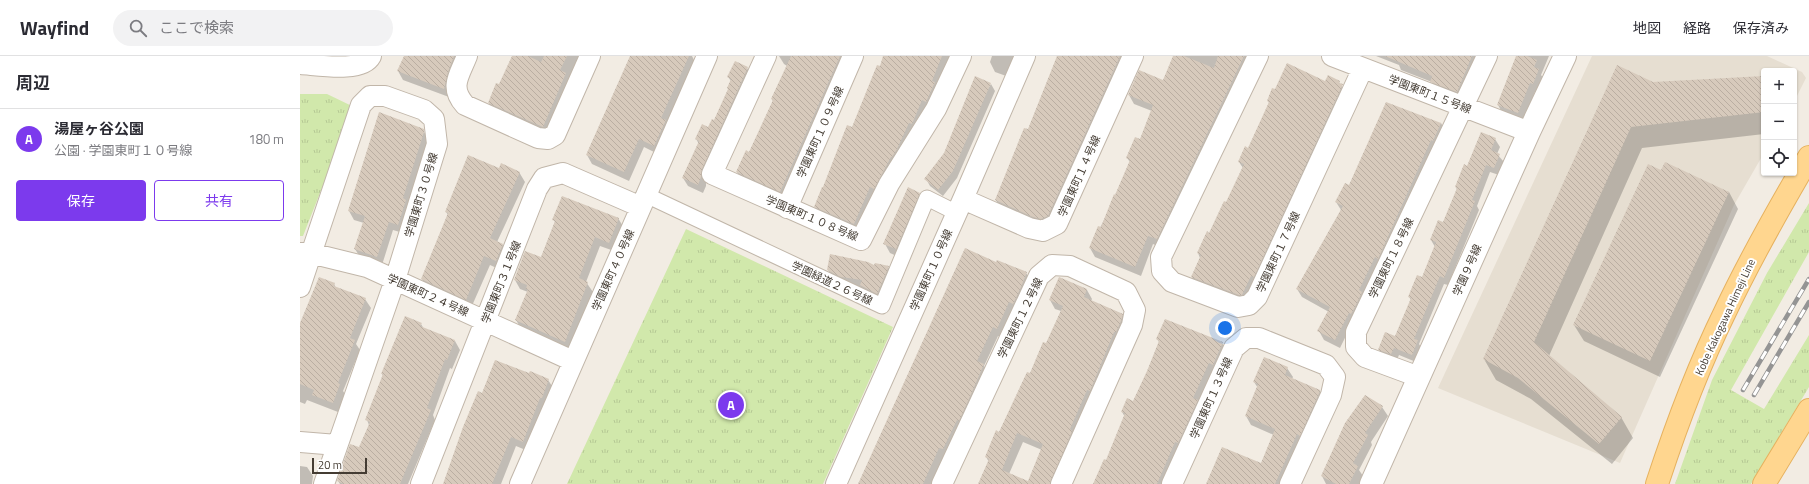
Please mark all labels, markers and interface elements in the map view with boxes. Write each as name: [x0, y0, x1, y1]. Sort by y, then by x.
search box: [113, 10, 393, 46]
text: Wayfind: [20, 13, 89, 42]
text: ここで検索: [159, 16, 234, 39]
icon: search: [127, 17, 149, 39]
text: 地図: [1633, 17, 1661, 38]
text: 経路: [1683, 17, 1711, 38]
text: 保存済み: [1733, 17, 1789, 38]
map controls: [1761, 68, 1797, 176]
button: +: [1761, 68, 1797, 104]
text: 周辺: [16, 70, 50, 96]
street label: 学園東町１５号線: [1386, 71, 1474, 117]
street label: 学園東町１０９号線: [793, 84, 847, 180]
button: −: [1761, 104, 1797, 140]
text: 湯屋ヶ谷公園: [54, 117, 144, 140]
text: A: [25, 129, 33, 149]
text: 180 m: [248, 129, 284, 149]
street label: 学園東町１４号線: [1054, 133, 1104, 219]
text: 公園 · 学園東町１０号線: [54, 140, 193, 160]
button: locate: [1761, 140, 1797, 176]
street label: 学園東町３０号線: [400, 151, 442, 239]
button: 保存: [16, 180, 146, 221]
button: 共有: [154, 180, 284, 221]
street label: 学園東町１０８号線: [763, 191, 861, 245]
street label: 学園東町１７号線: [1252, 209, 1304, 295]
street label: 学園東町１８号線: [1365, 215, 1417, 301]
street label: 学園東町４０号線: [588, 227, 638, 313]
street label: 学園東町１０号線: [906, 227, 956, 313]
street label: 学園東町３１号線: [477, 238, 525, 326]
street label: 学園９号線: [1449, 242, 1485, 298]
street label: Kobe Kakogawa Himeji Line: [1691, 256, 1759, 378]
street label: 学園緑道２６号線: [789, 257, 875, 309]
street label: 学園東町２４号線: [385, 270, 471, 320]
street label: 学園東町１２号線: [994, 275, 1046, 361]
your location: [1215, 318, 1235, 338]
street label: 学園東町１３号線: [1186, 355, 1236, 441]
pin: A: [718, 390, 744, 420]
scale bar: [312, 456, 367, 475]
text: 20 m: [318, 457, 342, 473]

